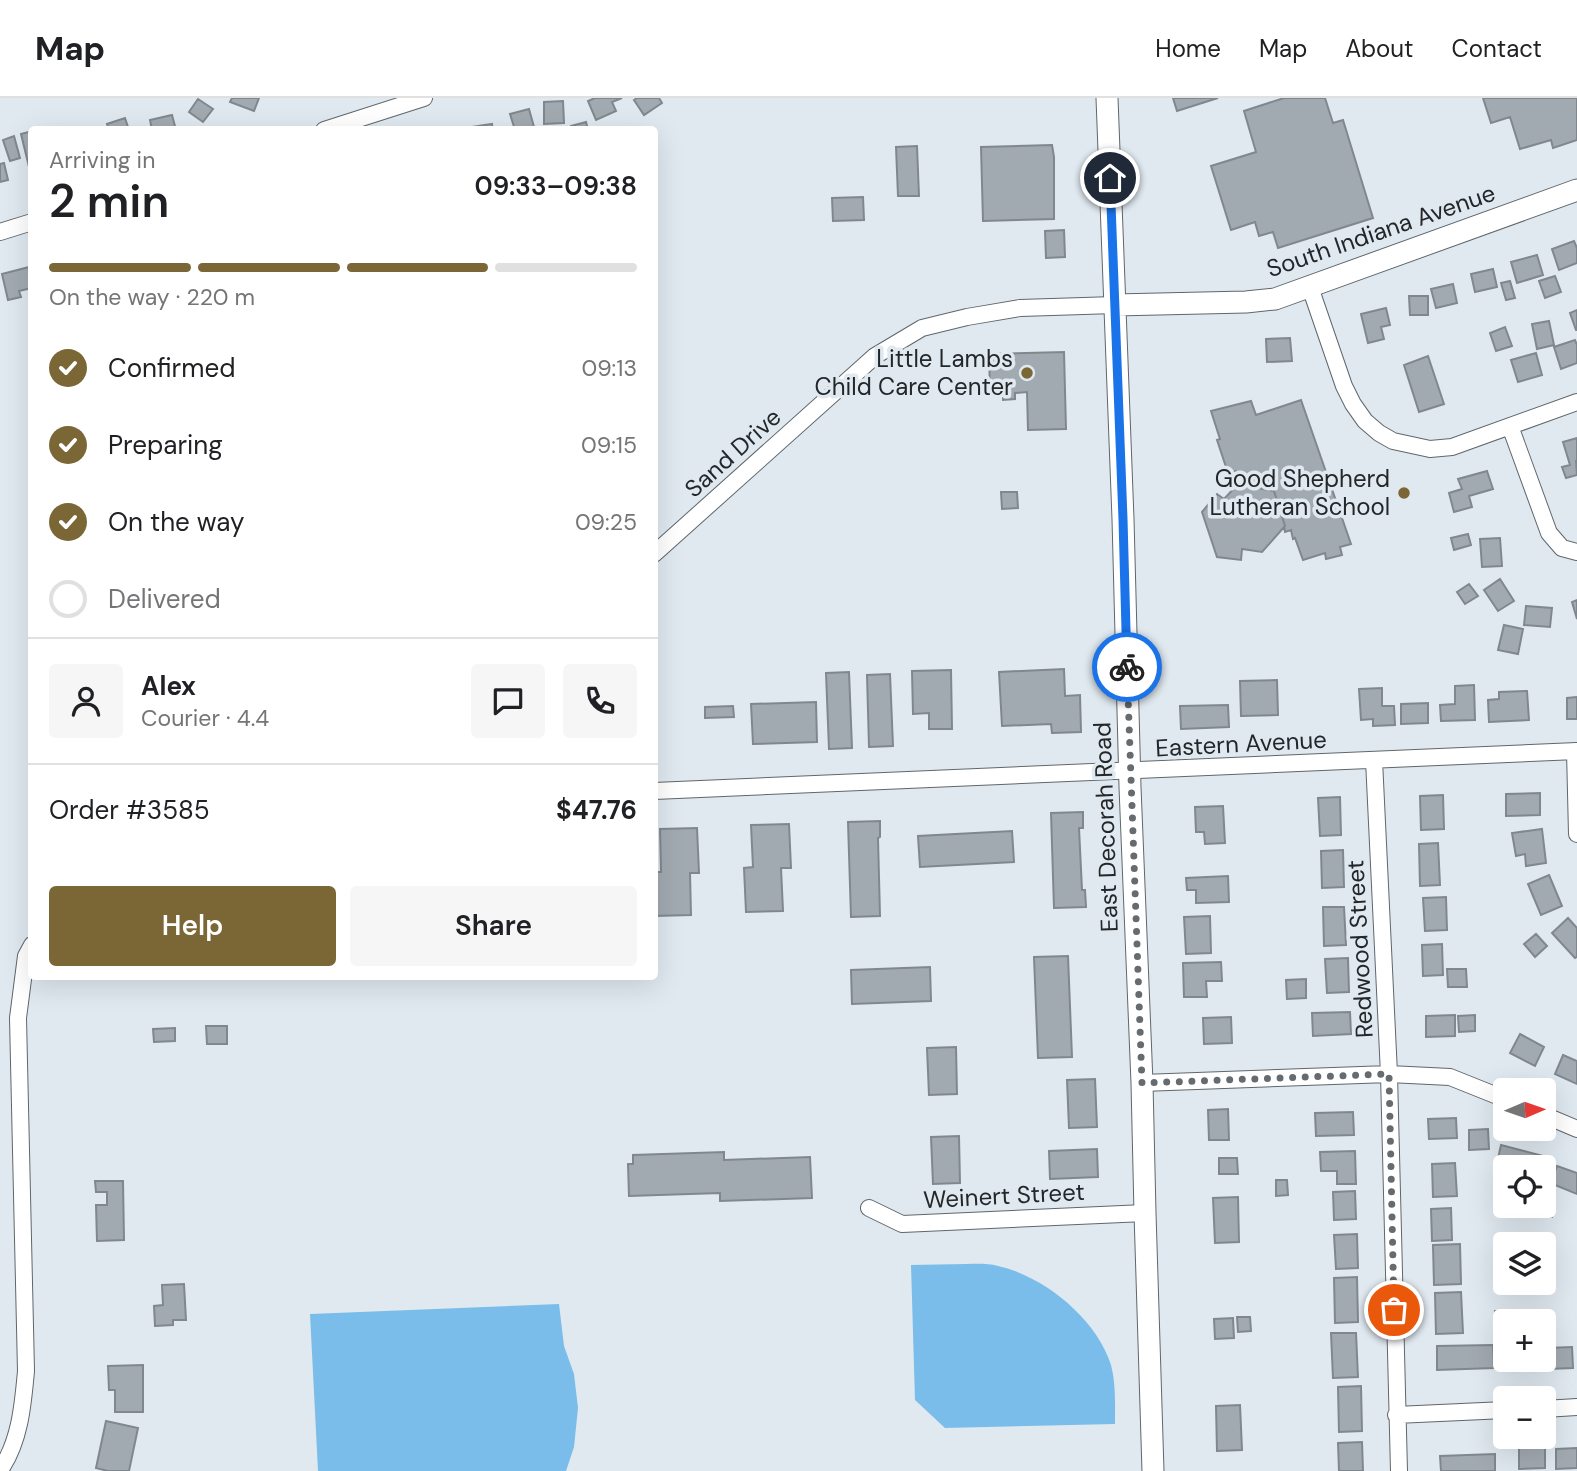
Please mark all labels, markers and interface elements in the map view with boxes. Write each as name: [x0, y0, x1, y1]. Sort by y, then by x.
text: Map: [35, 27, 105, 70]
text: Home: [1155, 33, 1221, 64]
text: Map: [1259, 33, 1307, 64]
text: About: [1345, 33, 1414, 64]
text: Contact: [1452, 33, 1542, 64]
text: Arriving in: [49, 145, 155, 175]
pin: [1080, 148, 1140, 208]
icon: home: [1091, 159, 1129, 197]
text: 09:33–09:38: [474, 169, 637, 203]
text: 2 min: [49, 171, 169, 231]
street label: South Indiana Avenue: [1263, 177, 1499, 284]
text: On the way · 220 m: [49, 282, 255, 312]
place label: Little Lambs Child Care Center: [815, 343, 1013, 402]
icon: check: [49, 349, 87, 387]
text: Confirmed: [108, 351, 235, 385]
text: 09:13: [581, 353, 637, 383]
marker: Little Lambs Child Care Center: [1019, 365, 1035, 381]
street label: Sand Drive: [678, 401, 787, 504]
icon: check: [49, 426, 87, 464]
text: Preparing: [108, 428, 223, 462]
text: 09:15: [581, 430, 637, 460]
place label: Good Shepherd Lutheran School: [1209, 463, 1390, 522]
marker: Good Shepherd Lutheran School: [1396, 485, 1412, 501]
icon: check: [49, 503, 87, 541]
text: On the way: [108, 505, 244, 539]
text: 09:25: [575, 507, 637, 537]
text: Delivered: [108, 582, 221, 616]
courier: [1092, 632, 1162, 702]
icon: bike: [1108, 648, 1146, 686]
button: person: [49, 664, 123, 738]
button: chat: [471, 664, 545, 738]
button: phone: [563, 664, 637, 738]
text: Alex: [141, 669, 196, 703]
text: Courier · 4.4: [141, 703, 269, 733]
street label: East Decorah Road: [1086, 722, 1125, 933]
street label: Eastern Avenue: [1155, 724, 1327, 763]
text: Order #3585: [49, 793, 210, 827]
text: $47.76: [556, 793, 637, 827]
street label: Redwood Street: [1339, 859, 1380, 1039]
button: Help: [49, 886, 336, 966]
button: Share: [350, 886, 637, 966]
north arrow: [1493, 1078, 1556, 1141]
map controls: [1493, 1078, 1556, 1449]
button: locate: [1493, 1155, 1556, 1218]
street label: Weinert Street: [923, 1176, 1085, 1215]
button: layers: [1493, 1232, 1556, 1295]
pin: [1364, 1280, 1424, 1340]
icon: bag: [1375, 1291, 1413, 1329]
button: +: [1493, 1309, 1556, 1372]
button: −: [1493, 1386, 1556, 1449]

